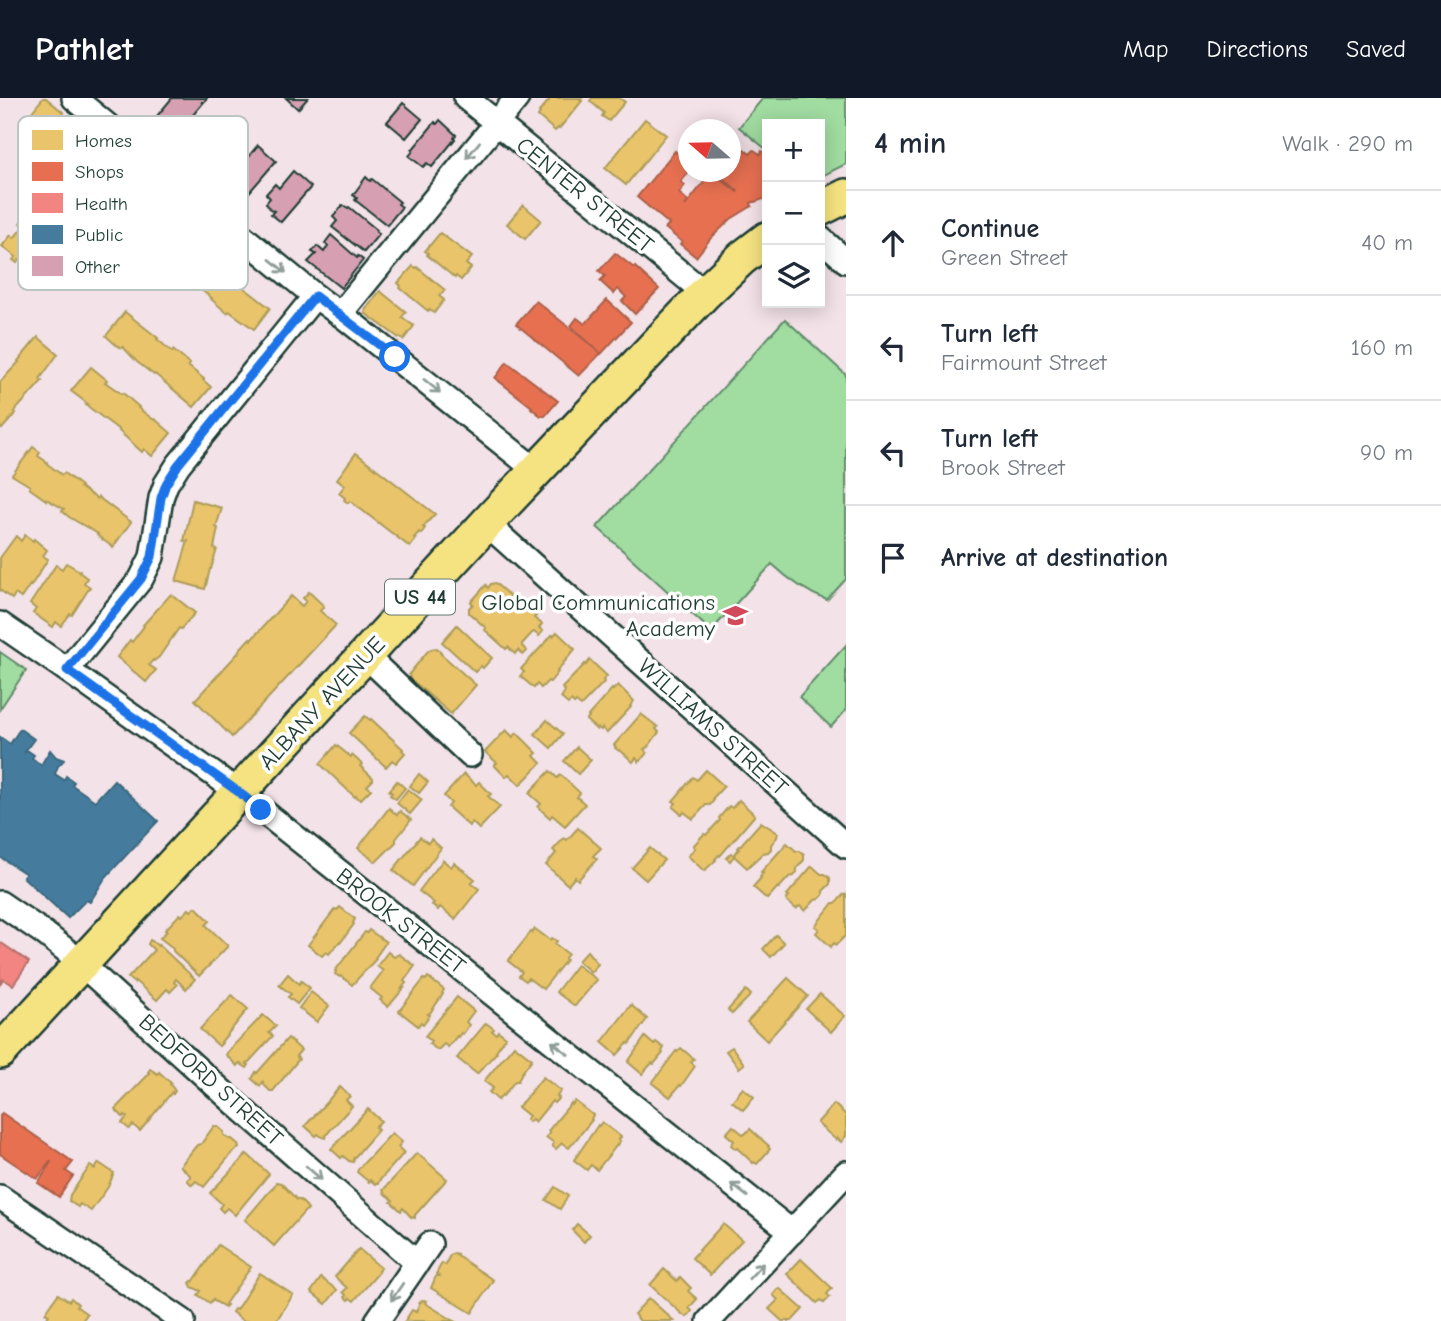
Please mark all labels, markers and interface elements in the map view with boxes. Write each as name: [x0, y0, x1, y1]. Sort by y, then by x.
text: Pathlet: [35, 30, 133, 68]
text: Map: [1123, 35, 1169, 63]
text: Directions: [1207, 35, 1308, 63]
text: Saved: [1346, 35, 1406, 63]
legend: [18, 116, 248, 290]
north arrow: [678, 119, 741, 182]
map controls: [762, 119, 825, 308]
button: +: [762, 119, 825, 182]
text: 4 min: [874, 126, 946, 161]
text: Homes: [75, 130, 132, 152]
text: Walk · 290 m: [1282, 130, 1413, 157]
street label: CENTER STREET: [511, 131, 659, 259]
one-way arrow: [465, 141, 481, 159]
text: Shops: [75, 161, 124, 183]
button: −: [762, 182, 825, 245]
text: Health: [75, 193, 128, 215]
text: Continue: [941, 214, 1039, 244]
text: Public: [75, 224, 123, 246]
icon: ahead: [874, 224, 912, 262]
text: 40 m: [1361, 229, 1413, 256]
text: Green Street: [941, 244, 1067, 271]
button: layers: [762, 245, 825, 308]
text: Other: [75, 256, 120, 278]
one-way arrow: [269, 258, 287, 274]
text: Turn left: [941, 319, 1038, 349]
icon: left: [874, 329, 912, 367]
text: 160 m: [1351, 334, 1413, 361]
route start: [379, 341, 410, 372]
text: Fairmount Street: [941, 349, 1107, 376]
one-way arrow: [422, 379, 440, 394]
text: Turn left: [941, 424, 1038, 454]
icon: left: [874, 434, 912, 472]
text: 90 m: [1360, 439, 1413, 466]
text: Brook Street: [941, 454, 1065, 481]
icon: arrive: [874, 539, 912, 577]
text: Arrive at destination: [941, 543, 1168, 573]
road number: US 44: [385, 580, 455, 614]
place label: Global Communications Academy: [481, 589, 716, 642]
school or university icon: Global Communications Academy: [721, 601, 749, 629]
street label: ALBANY AVENUE: [253, 631, 391, 775]
street label: WILLIAMS STREET: [633, 653, 793, 801]
route end: [245, 794, 276, 825]
street label: BROOK STREET: [331, 862, 471, 980]
street label: BEDFORD STREET: [134, 1008, 288, 1152]
one-way arrow: [552, 1040, 570, 1056]
one-way arrow: [305, 1165, 323, 1181]
one-way arrow: [730, 1182, 748, 1197]
one-way arrow: [747, 1263, 764, 1280]
one-way arrow: [390, 1282, 404, 1301]

